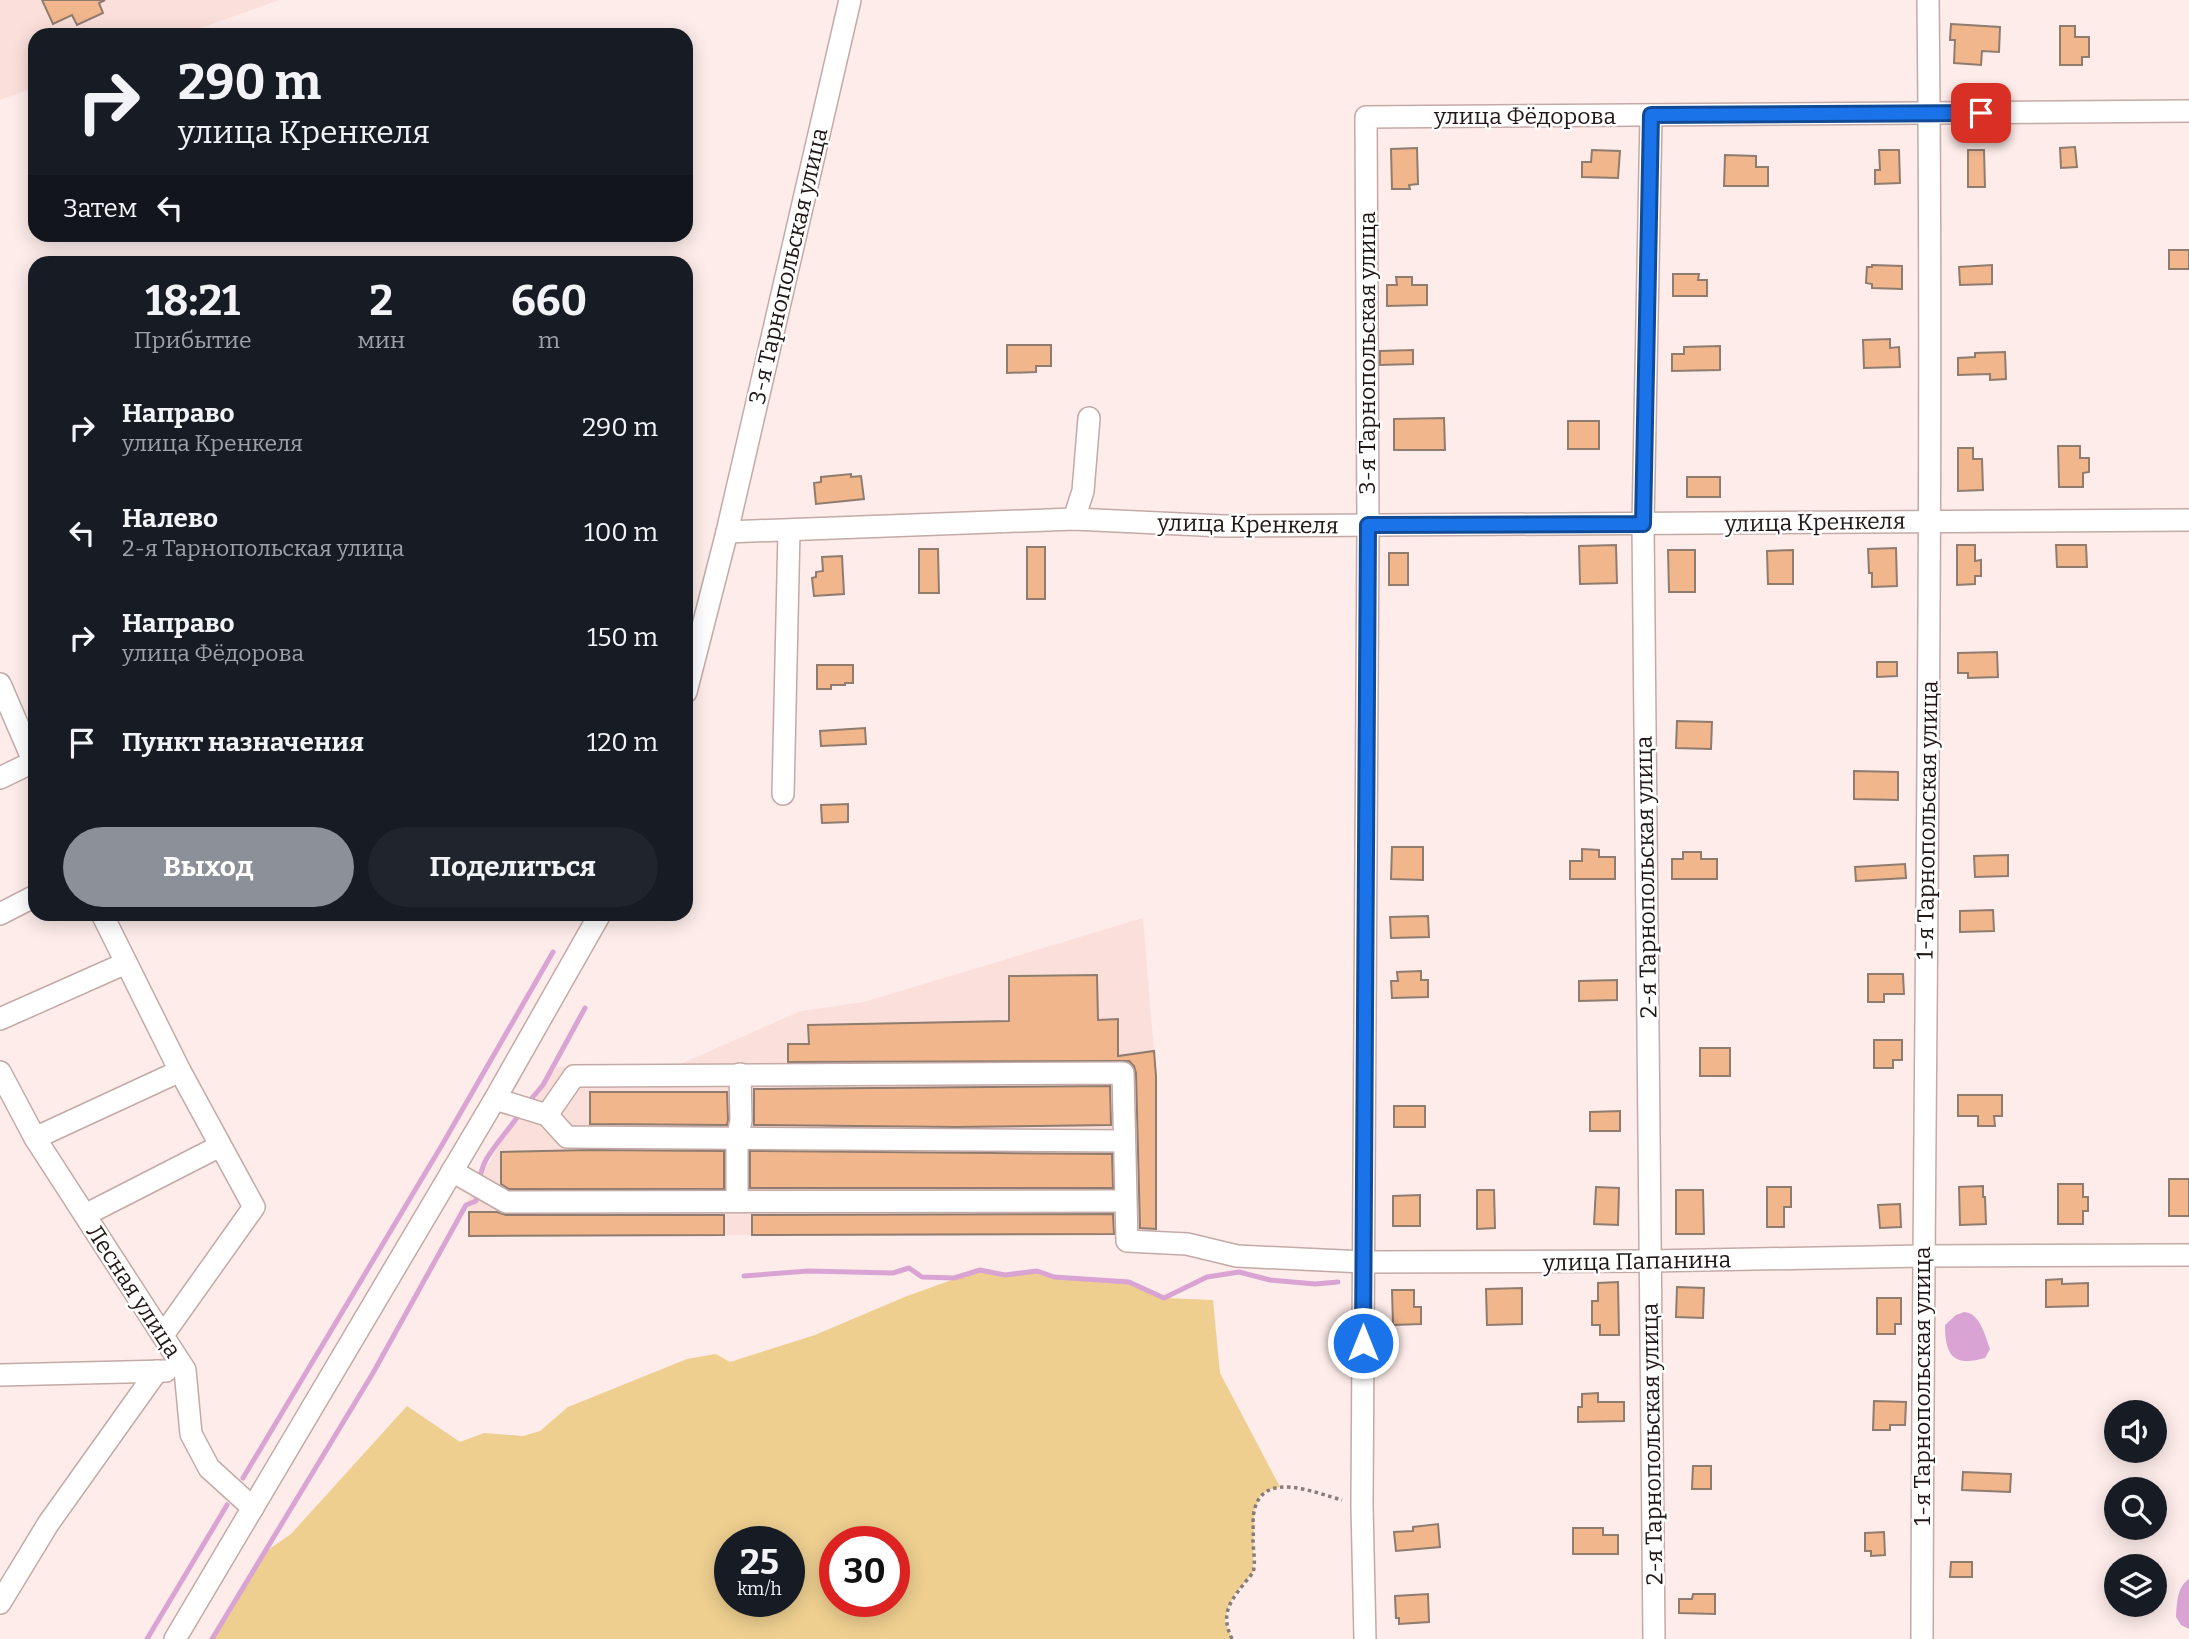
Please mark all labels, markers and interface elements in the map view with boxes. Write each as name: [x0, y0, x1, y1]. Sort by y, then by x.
text: 290 m: [178, 53, 321, 112]
icon: right: [63, 56, 154, 147]
pin: [1951, 83, 2011, 143]
icon: arrive: [1962, 94, 2000, 132]
street label: улица Фёдорова: [1433, 102, 1616, 130]
text: улица Кренкеля: [178, 113, 430, 151]
street label: 3-я Тарнопольская улица: [743, 125, 834, 407]
icon: left: [151, 189, 189, 227]
text: Затем: [63, 193, 137, 224]
street label: 3-я Тарнопольская улица: [1353, 211, 1381, 495]
text: 18:21: [145, 276, 240, 326]
text: 2: [369, 276, 393, 326]
text: 660: [511, 276, 587, 326]
text: Прибытие: [134, 326, 252, 354]
text: мин: [357, 326, 405, 354]
text: m: [538, 326, 560, 354]
text: Направо: [122, 398, 235, 429]
icon: right: [63, 409, 101, 447]
text: 290 m: [582, 412, 658, 443]
text: улица Кренкеля: [122, 429, 303, 457]
text: Налево: [122, 503, 218, 534]
street label: улица Кренкеля: [1723, 506, 1906, 538]
street label: улица Кренкеля: [1156, 508, 1339, 540]
icon: left: [63, 514, 101, 552]
text: 100 m: [584, 517, 658, 548]
text: 2-я Тарнопольская улица: [122, 534, 404, 562]
text: Направо: [122, 608, 235, 639]
icon: right: [63, 619, 101, 657]
text: 150 m: [587, 622, 658, 653]
text: улица Фёдорова: [122, 639, 304, 667]
street label: 1-я Тарнопольская улица: [1911, 680, 1943, 960]
icon: arrive: [63, 724, 101, 762]
text: Пункт назначения: [122, 727, 364, 758]
text: 120 m: [587, 727, 658, 758]
street label: 2-я Тарнопольская улица: [1630, 735, 1662, 1018]
button: Выход: [63, 827, 354, 907]
button: Поделиться: [368, 827, 658, 907]
street label: Лесная улица: [81, 1219, 188, 1363]
street label: улица Папанина: [1542, 1245, 1732, 1277]
street label: 1-я Тарнопольская улица: [1908, 1246, 1936, 1526]
street label: 2-я Тарнопольская улица: [1636, 1302, 1668, 1585]
position arrow: [1326, 1306, 1400, 1380]
map controls: [2104, 1400, 2167, 1617]
button: sound: [2104, 1400, 2167, 1463]
button: search: [2104, 1477, 2167, 1540]
speed limit sign: 30: [819, 1526, 910, 1617]
text: 25: [740, 1541, 779, 1583]
button: layers: [2104, 1554, 2167, 1617]
text: km/h: [737, 1578, 782, 1600]

